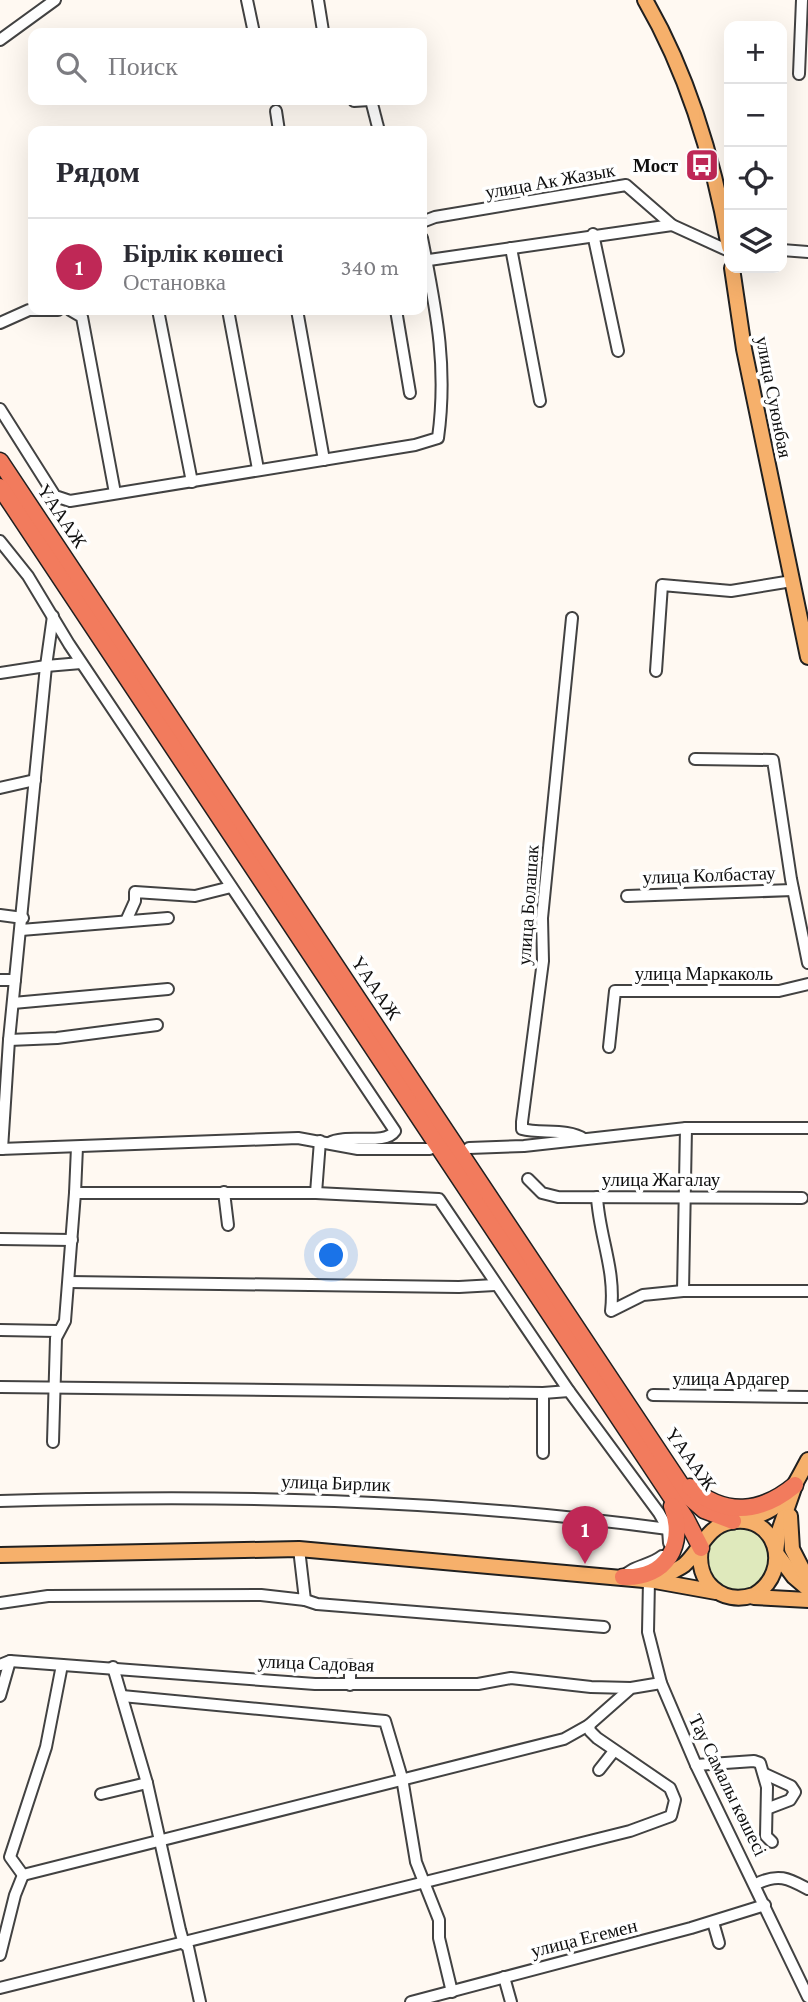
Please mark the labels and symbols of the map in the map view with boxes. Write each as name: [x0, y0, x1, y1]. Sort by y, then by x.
bus stop icon: Мост: [683, 146, 721, 184]
place label: Мост: [633, 155, 679, 176]
street label: улица Ак Жазык: [483, 159, 617, 203]
street label: улица Суюнбая: [752, 334, 796, 460]
street label: ҮАААЖ: [33, 480, 91, 552]
street label: улица Болашак: [513, 843, 543, 966]
street label: улица Колбастау: [642, 862, 776, 888]
street label: ҮАААЖ: [347, 952, 405, 1024]
street label: улица Маркаколь: [635, 963, 774, 984]
street label: улица Жагалау: [602, 1169, 721, 1190]
your location: [314, 1238, 348, 1272]
street label: улица Ардагер: [672, 1368, 790, 1389]
street label: ҮАААЖ: [661, 1424, 721, 1495]
street label: улица Бирлик: [281, 1471, 392, 1495]
pin: 1: [562, 1506, 608, 1564]
street label: улица Садовая: [257, 1650, 375, 1676]
street label: Тау Самалы көшесі: [685, 1711, 771, 1859]
street label: улица Егемен: [529, 1915, 639, 1961]

